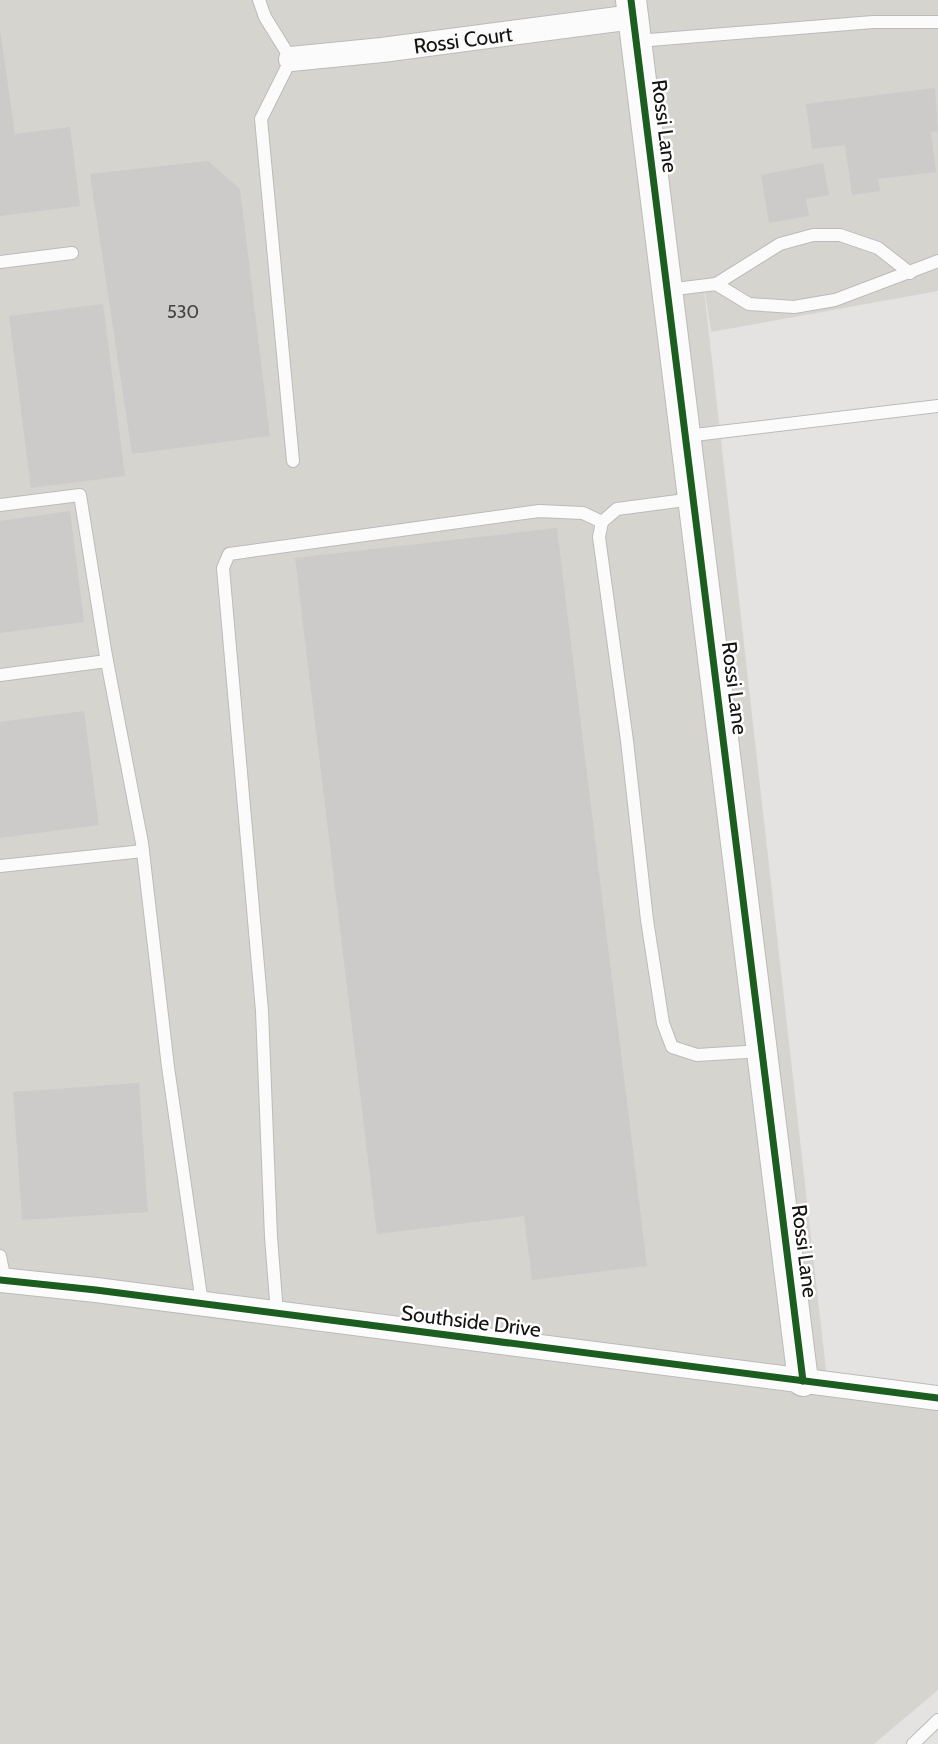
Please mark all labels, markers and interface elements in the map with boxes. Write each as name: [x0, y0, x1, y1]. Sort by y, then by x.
street label: Rossi Court: [412, 20, 514, 58]
street label: Rossi Lane: [647, 78, 683, 174]
house number: 530: [167, 301, 199, 323]
street label: Rossi Lane: [717, 640, 753, 736]
street label: Rossi Lane: [787, 1203, 823, 1299]
street label: Southside Drive: [400, 1300, 543, 1342]

